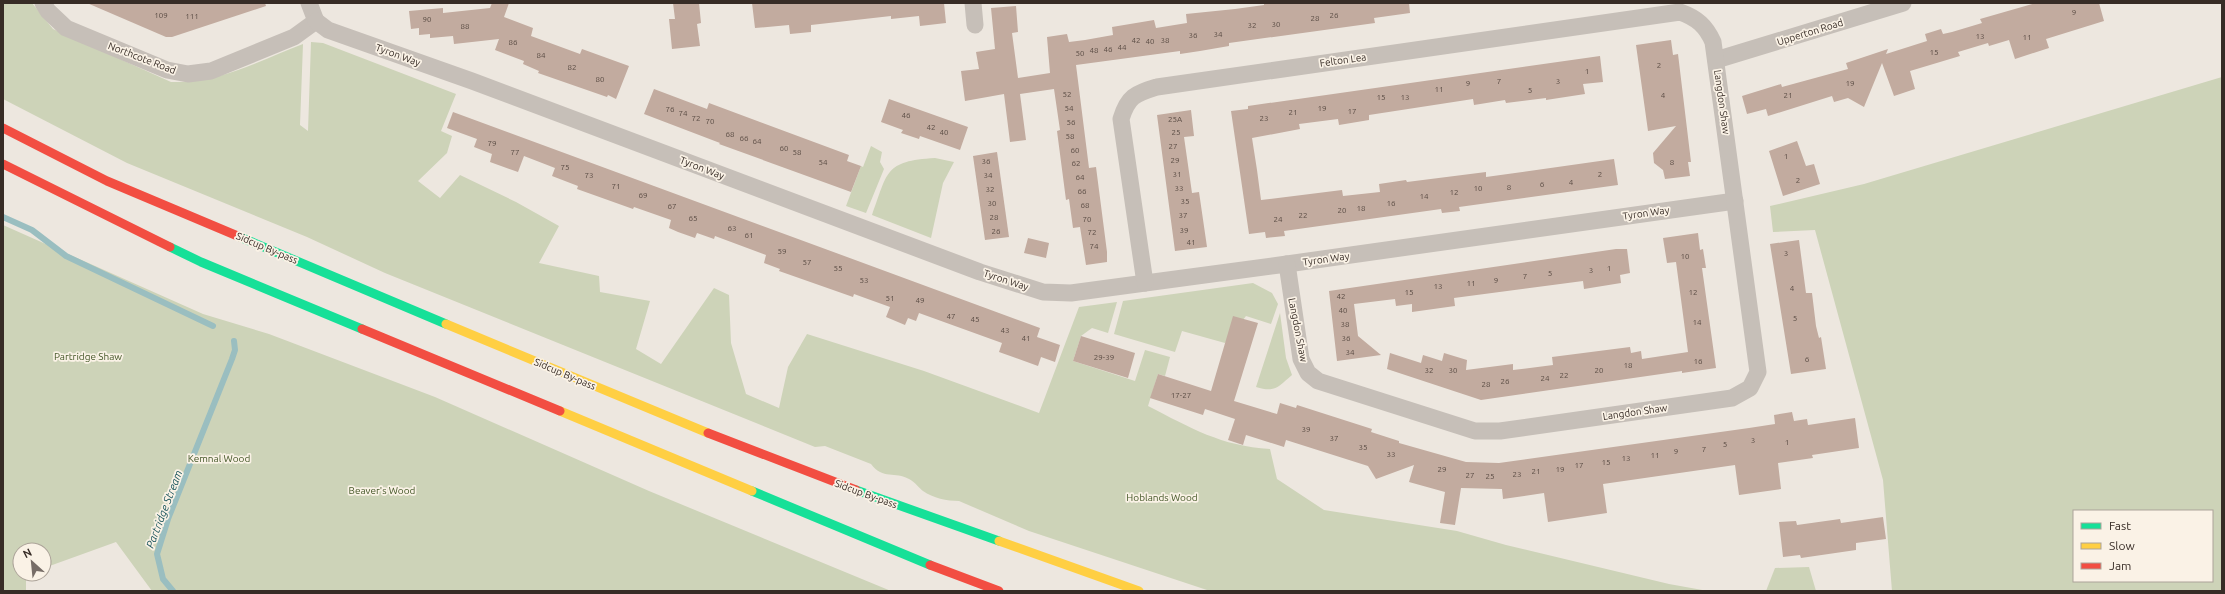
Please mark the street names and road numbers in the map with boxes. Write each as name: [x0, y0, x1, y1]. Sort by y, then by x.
street label: Upperton Road: [1776, 17, 1845, 47]
street label: Northcote Road: [107, 40, 178, 76]
street label: Tyron Way: [374, 42, 422, 68]
street label: Felton Lea: [1319, 51, 1367, 69]
street label: Langdon Shaw: [1712, 69, 1732, 135]
street label: Tyron Way: [678, 154, 726, 182]
street label: Tyron Way: [1622, 204, 1670, 222]
street label: Sidcup By-pass: [235, 230, 299, 266]
street label: Tyron Way: [1302, 250, 1350, 268]
street label: Tyron Way: [982, 268, 1030, 293]
street label: Langdon Shaw: [1286, 297, 1310, 363]
street label: Sidcup By-pass: [533, 356, 597, 392]
street label: Langdon Shaw: [1602, 402, 1668, 422]
street label: Sidcup By-pass: [833, 478, 899, 510]

